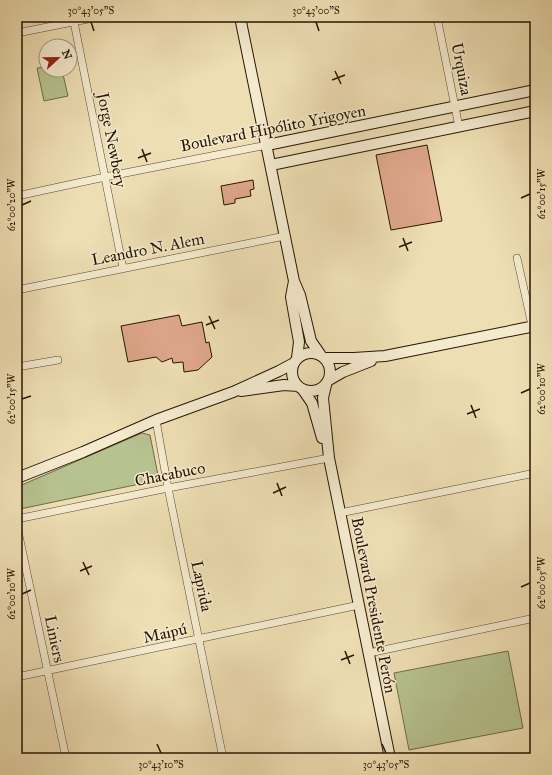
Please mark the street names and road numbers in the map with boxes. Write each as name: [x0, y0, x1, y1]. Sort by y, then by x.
street label: Urquiza: [447, 41, 476, 97]
street label: Jorge Newbery: [92, 89, 131, 190]
street label: Boulevard Hipólito Yrigoyen: [179, 101, 368, 156]
street label: Leandro N. Alem: [90, 229, 207, 269]
street label: Chacabuco: [133, 458, 207, 490]
street label: Boulevard Presidente Perón: [348, 515, 400, 695]
street label: Laprida: [187, 559, 217, 613]
street label: Liniers: [41, 614, 69, 664]
street label: Maipú: [141, 619, 189, 647]

